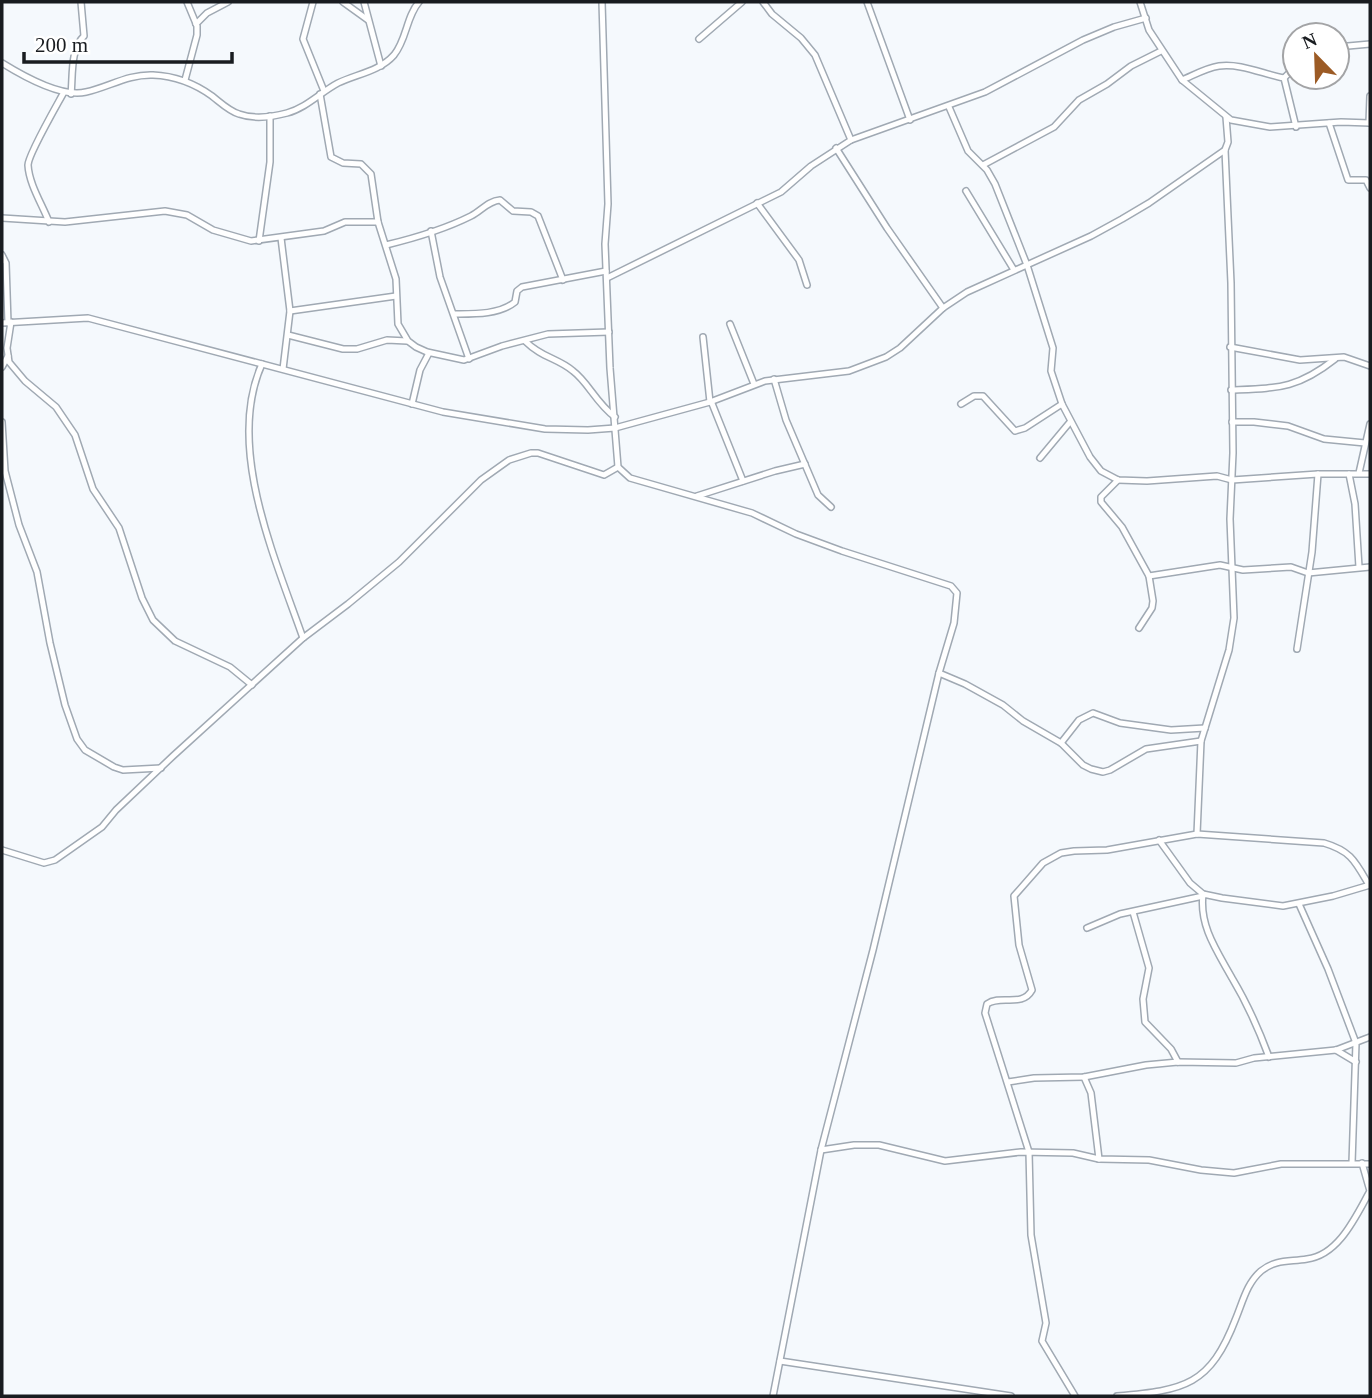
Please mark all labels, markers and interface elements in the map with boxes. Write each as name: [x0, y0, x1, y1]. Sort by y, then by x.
scale bar: [24, 21, 233, 65]
north arrow: [1281, 21, 1351, 91]
text: N: [1299, 28, 1320, 53]
text: 200 m: [35, 33, 88, 57]

